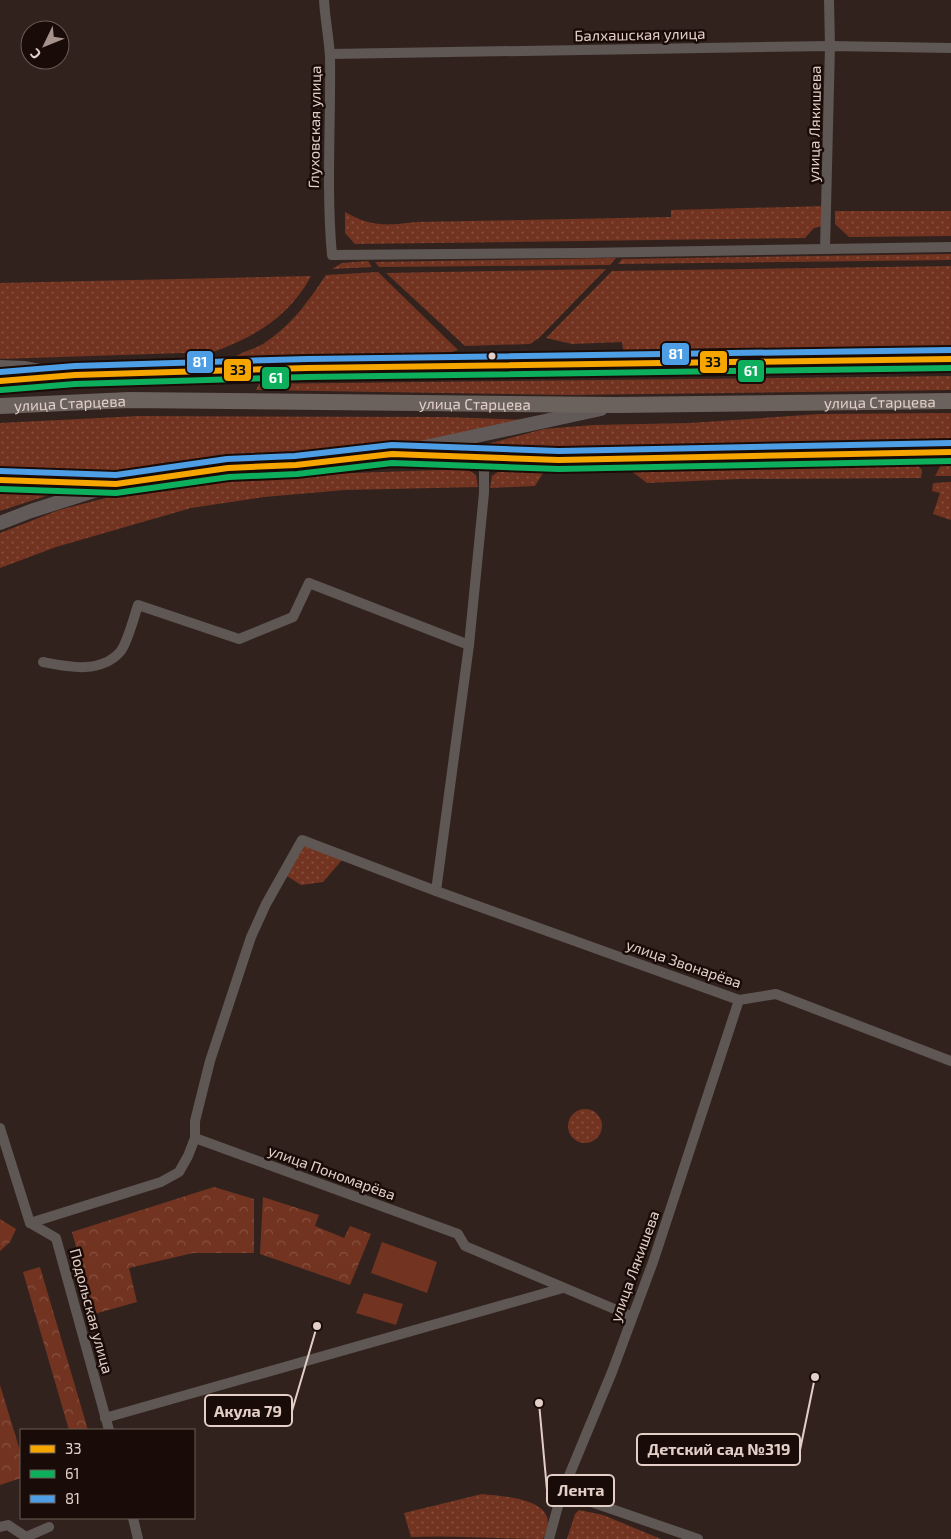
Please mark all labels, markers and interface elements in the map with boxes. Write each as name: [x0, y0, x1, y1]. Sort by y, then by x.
north arrow: [20, 20, 70, 70]
street label: Балхашская улица: [574, 24, 706, 45]
text: С: [26, 45, 44, 63]
street label: Глуховская улица: [304, 65, 325, 189]
street label: улица Лякишева: [804, 65, 825, 183]
line badge: 81: [661, 342, 690, 366]
text: 81: [669, 345, 683, 362]
line badge: 81: [186, 350, 214, 374]
line badge: 33: [699, 350, 728, 374]
unlabelled marker: [487, 351, 497, 361]
text: 81: [193, 353, 207, 370]
text: 33: [705, 353, 721, 370]
line badge: 33: [223, 358, 252, 382]
line badge: 61: [737, 359, 765, 383]
text: 33: [230, 361, 246, 378]
text: 61: [744, 362, 758, 379]
line badge: 61: [261, 366, 290, 390]
text: 61: [269, 369, 283, 386]
street label: улица Старцева: [14, 391, 126, 415]
street label: улица Старцева: [824, 392, 936, 413]
street label: улица Старцева: [419, 394, 531, 413]
street label: улица Звонарёва: [624, 935, 744, 992]
street label: улица Пономарёва: [266, 1141, 398, 1204]
street label: улица Лякишева: [606, 1208, 663, 1324]
street label: Подольская улица: [66, 1246, 117, 1376]
callout: Акула 79: [205, 1395, 292, 1426]
text: Акула 79: [214, 1401, 282, 1420]
legend: [20, 1429, 195, 1519]
callout: Детский сад №319: [637, 1434, 800, 1465]
text: 33: [65, 1439, 82, 1457]
text: Детский сад №319: [647, 1439, 791, 1458]
text: 61: [65, 1464, 80, 1482]
callout: Лента: [547, 1475, 614, 1506]
text: Лента: [557, 1480, 605, 1499]
text: 81: [65, 1489, 80, 1507]

